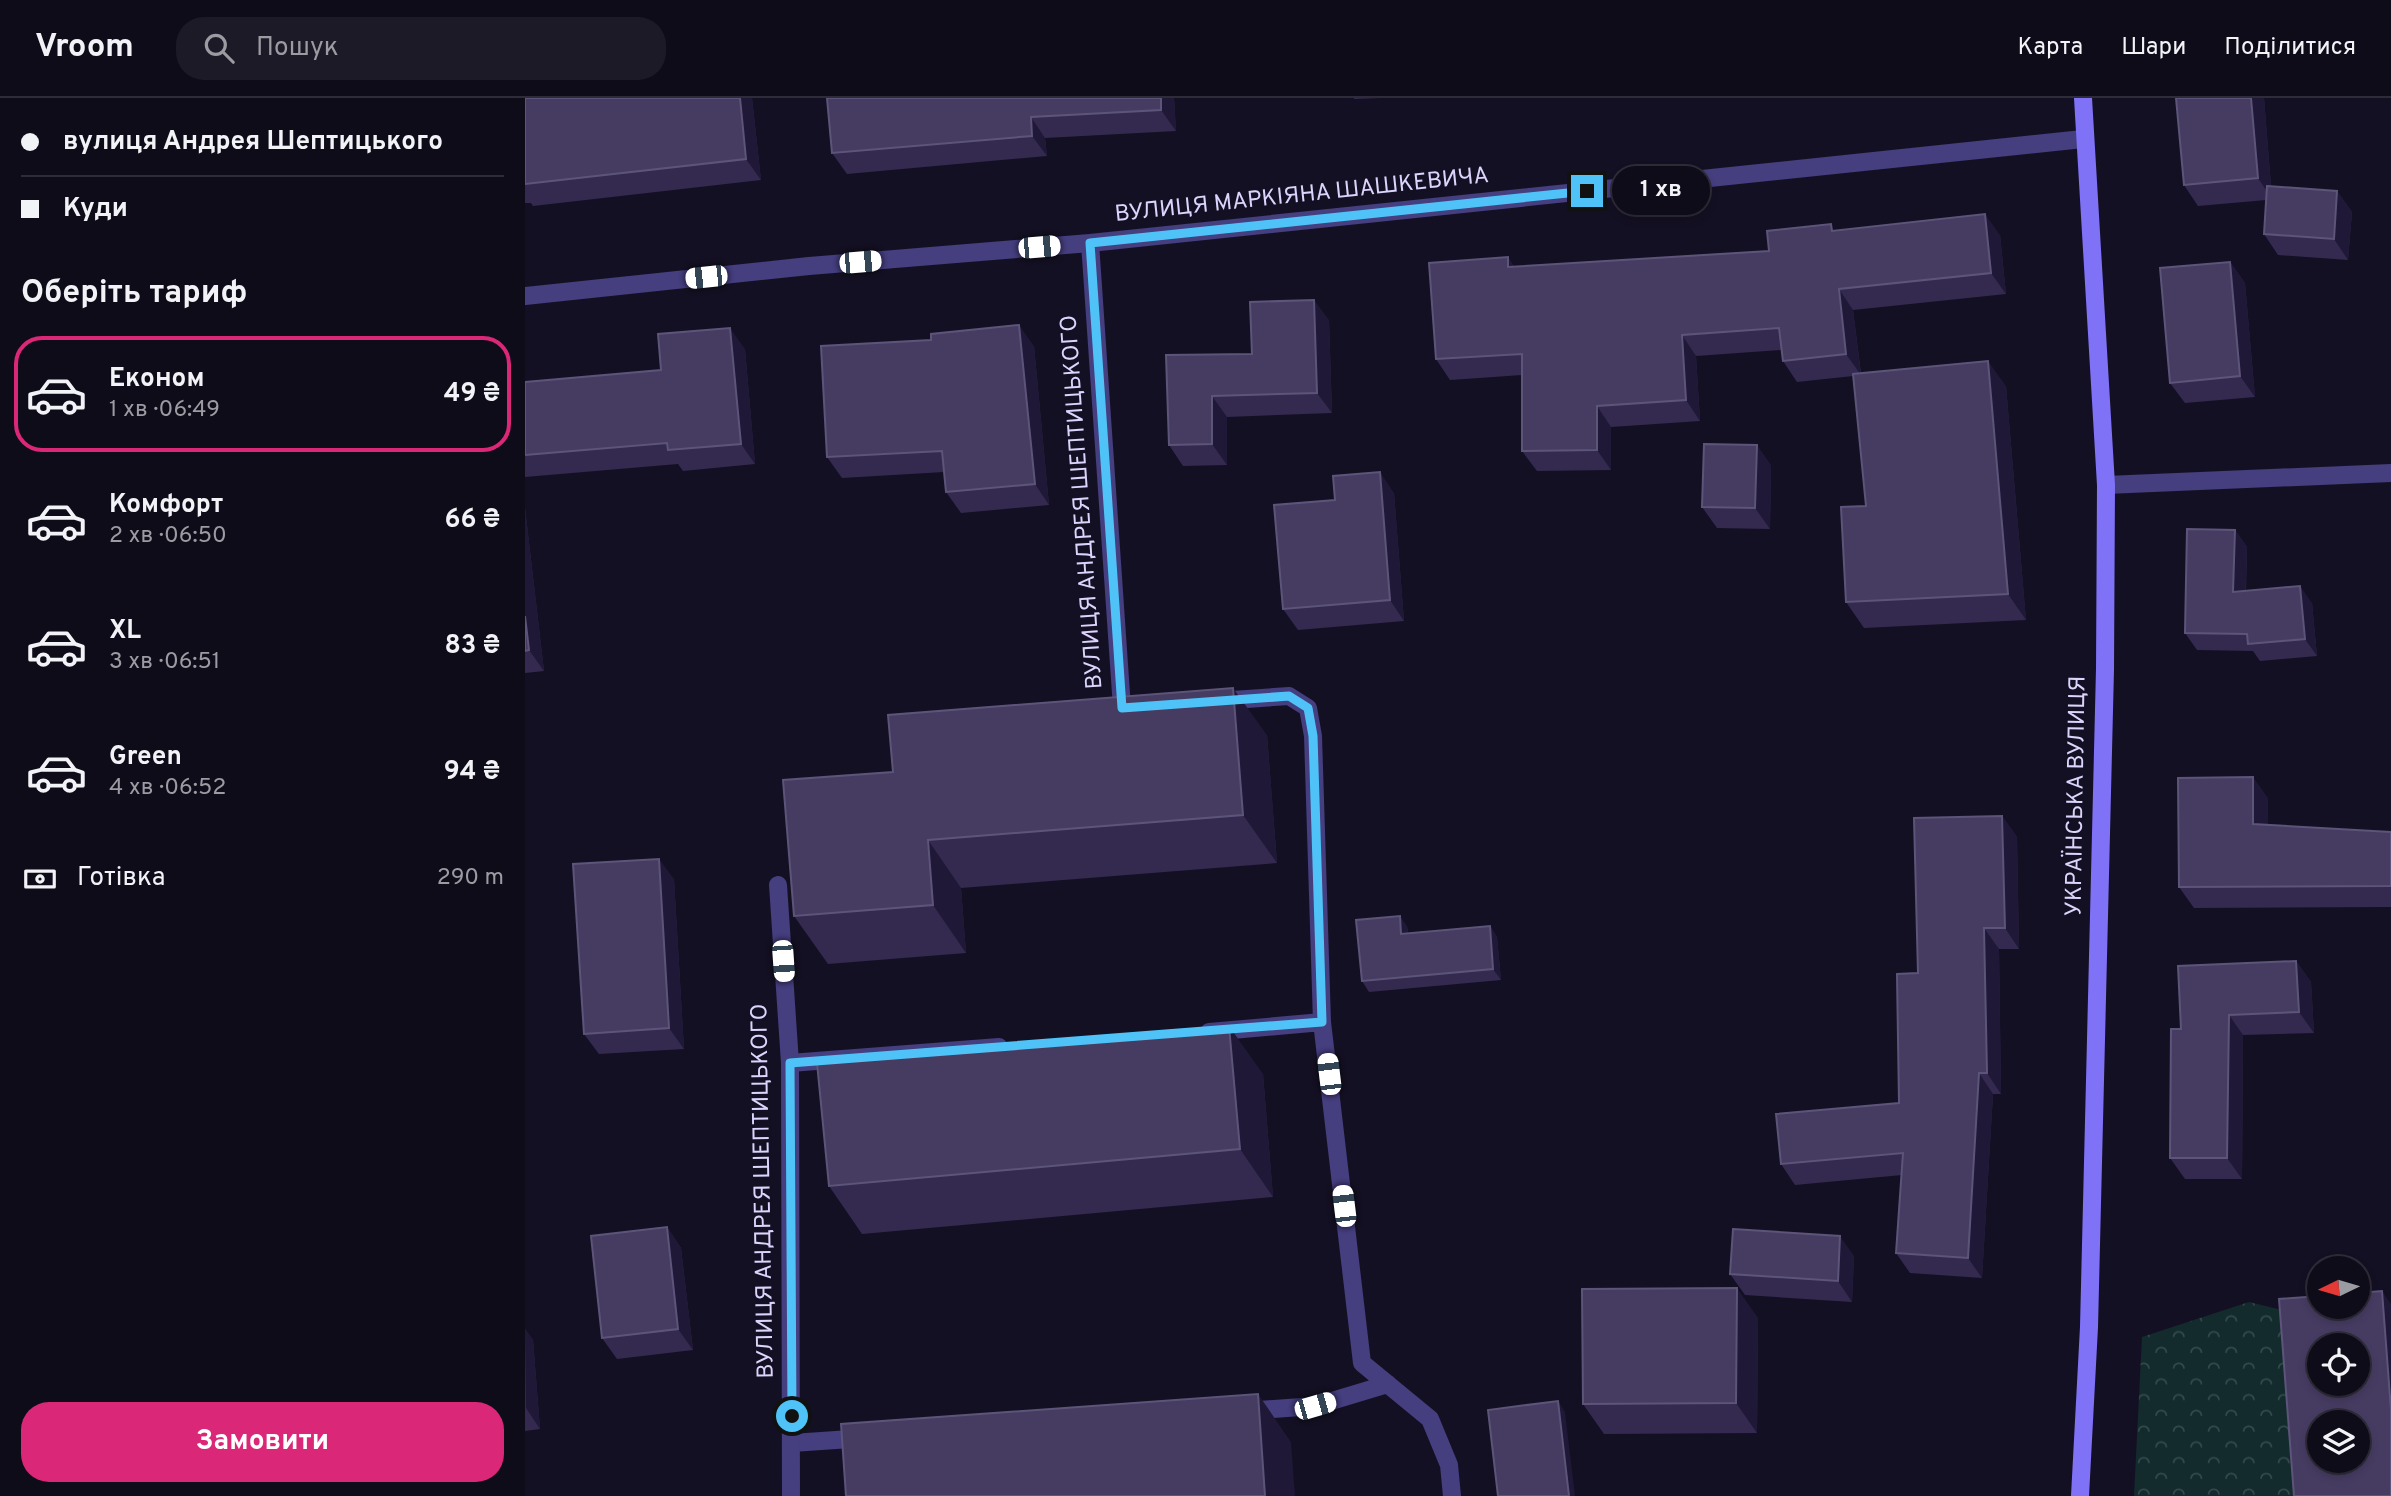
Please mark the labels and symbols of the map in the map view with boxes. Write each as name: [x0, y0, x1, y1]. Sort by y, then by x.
street label: ВУЛИЦЯ МАРКІЯНА ШАШКЕВИЧА: [1114, 162, 1490, 230]
callout: 1 хв: [1611, 166, 1709, 216]
route end: [1571, 175, 1603, 207]
car: [1018, 235, 1061, 259]
car: [839, 250, 882, 274]
car: [685, 264, 728, 290]
street label: ВУЛИЦЯ АНДРЕЯ ШЕПТИЦЬКОГО: [1055, 314, 1111, 690]
street label: УКРАЇНСЬКА ВУЛИЦЯ: [2059, 675, 2094, 917]
car: [772, 939, 795, 983]
street label: ВУЛИЦЯ АНДРЕЯ ШЕПТИЦЬКОГО: [746, 1003, 782, 1379]
car: [1317, 1052, 1342, 1096]
car: [1332, 1184, 1357, 1228]
north arrow: [2307, 1256, 2369, 1320]
car: [1292, 1390, 1339, 1422]
route start: [776, 1400, 808, 1432]

